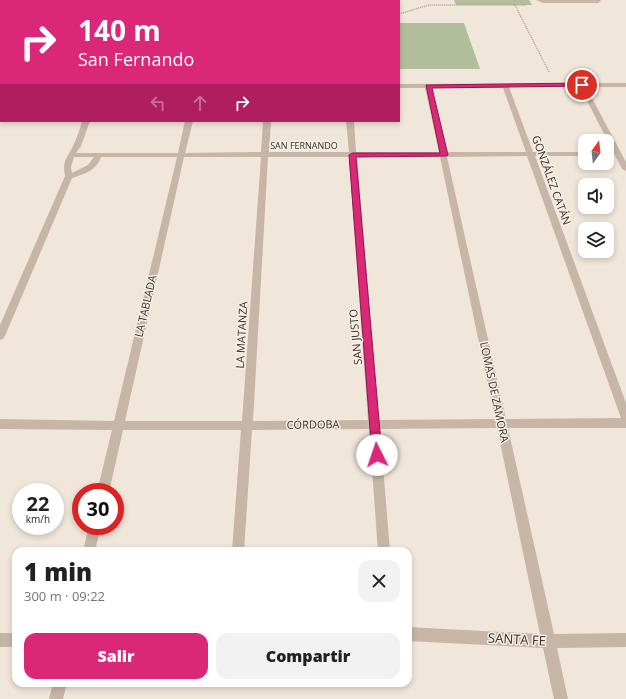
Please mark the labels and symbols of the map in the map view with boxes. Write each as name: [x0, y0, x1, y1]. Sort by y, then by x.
pin: [565, 68, 599, 102]
street label: GONZÁLEZ CATÁN: [529, 133, 575, 227]
north arrow: [578, 134, 614, 170]
street label: SAN FERNANDO: [270, 139, 338, 152]
street label: LA TABLADA: [131, 273, 159, 339]
street label: LA MATANZA: [232, 301, 250, 369]
street label: SAN JUSTO: [345, 309, 365, 365]
street label: LOMAS DE ZAMORA: [477, 340, 513, 444]
street label: CÓRDOBA: [286, 416, 340, 432]
position arrow: [356, 434, 398, 476]
speed limit sign: 30: [72, 483, 124, 535]
street label: SANTA FE: [488, 628, 546, 650]

